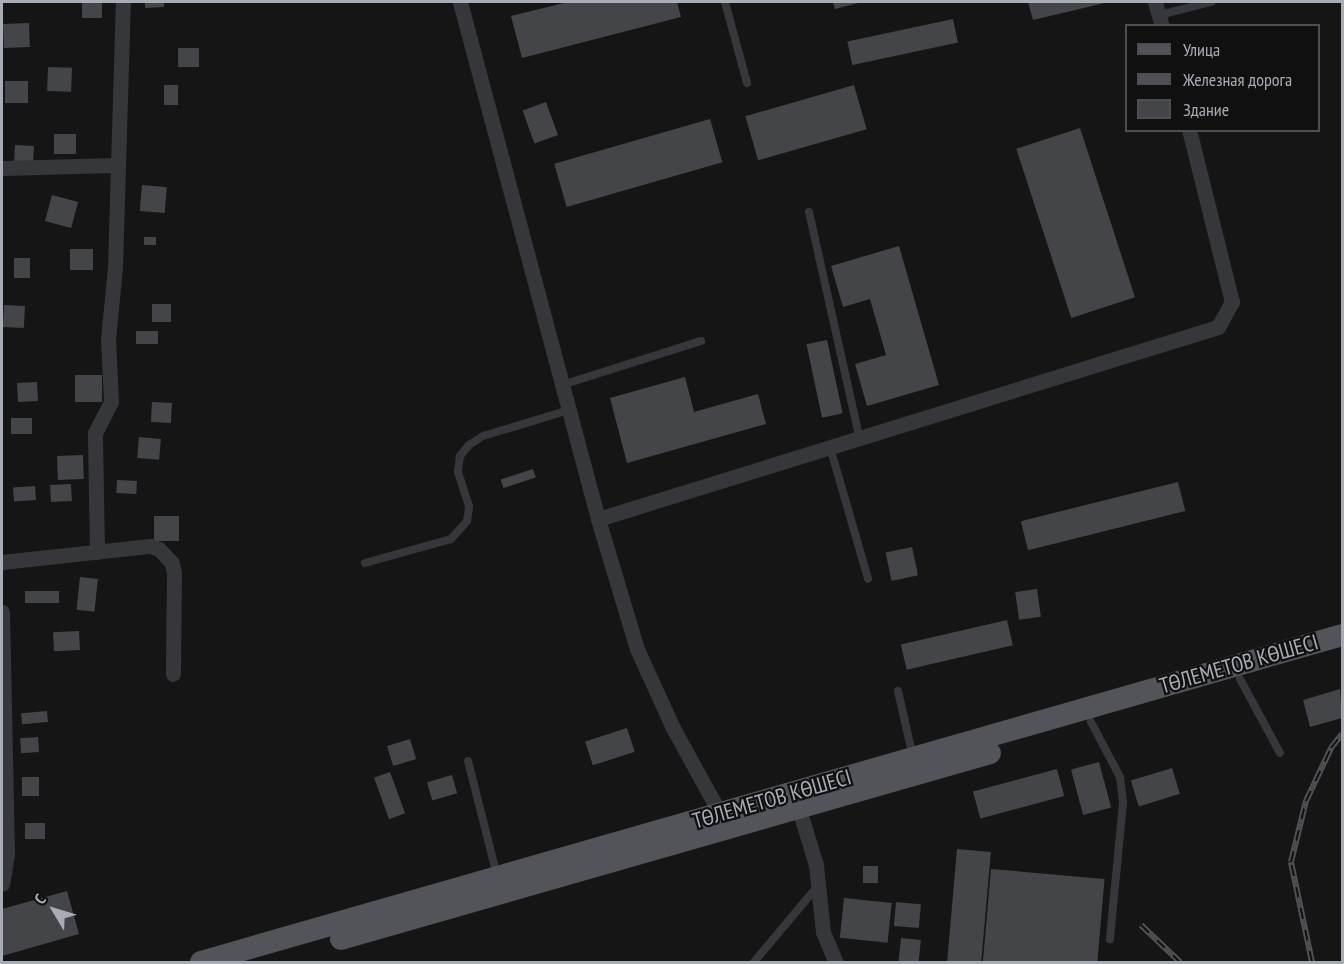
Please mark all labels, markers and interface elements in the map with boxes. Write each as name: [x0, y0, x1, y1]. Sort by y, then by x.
legend: [1125, 24, 1320, 132]
text: Улица: [1183, 38, 1220, 61]
text: Железная дорога: [1183, 68, 1292, 91]
text: Здание: [1183, 98, 1229, 121]
street label: ТӨЛЕМЕТОВ КӨШЕСІ: [1157, 629, 1321, 699]
street label: ТӨЛЕМЕТОВ КӨШЕСІ: [690, 764, 854, 834]
north arrow: [24, 880, 84, 940]
text: С: [30, 890, 50, 908]

